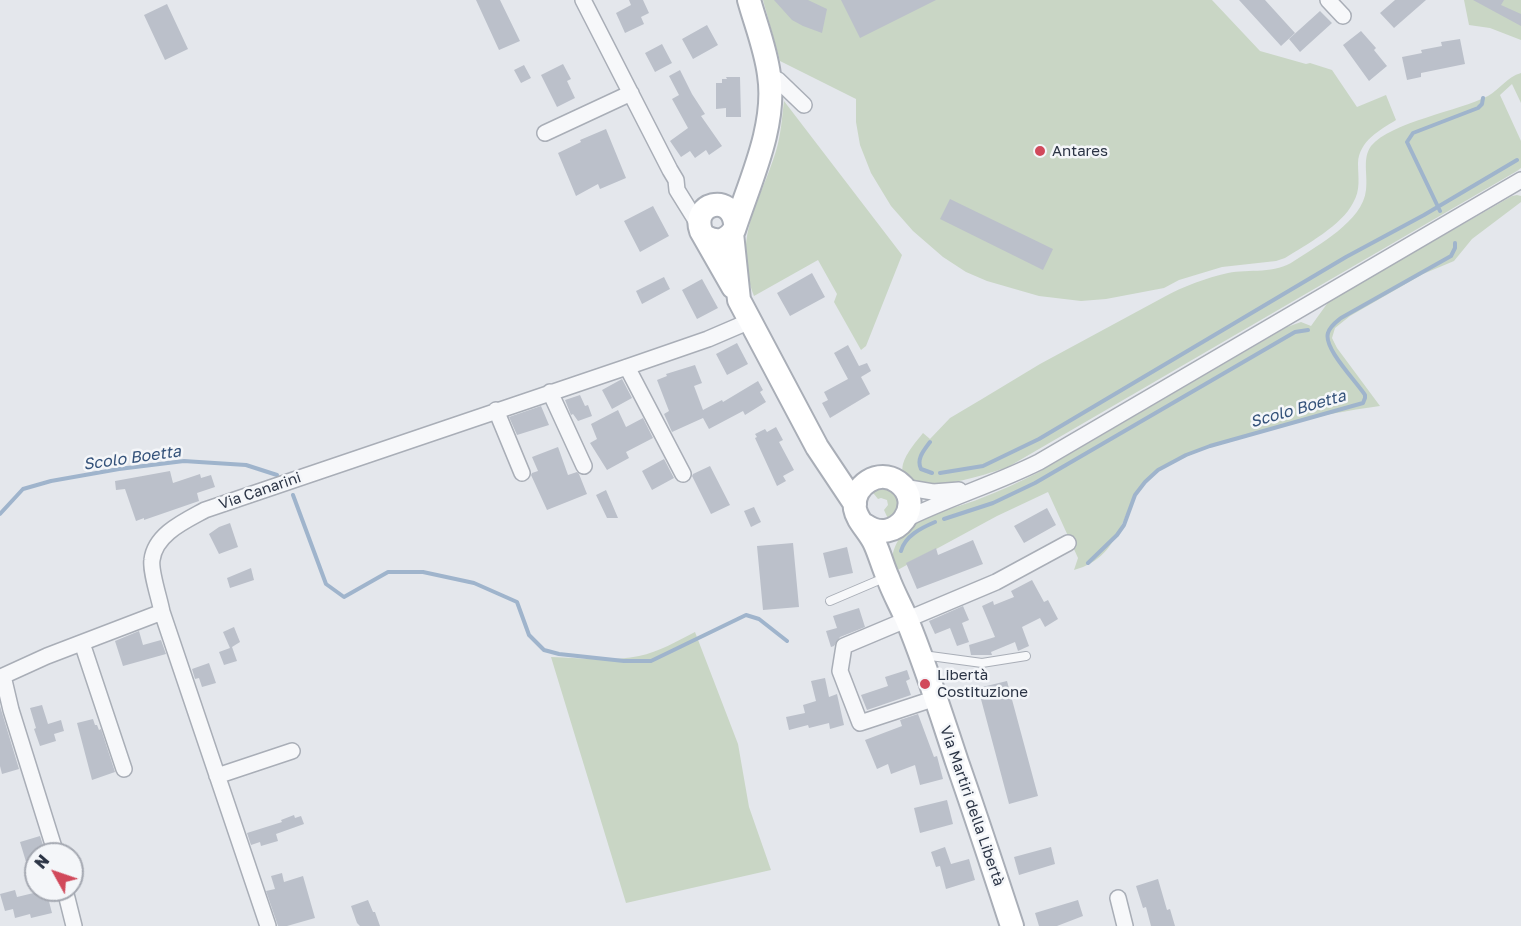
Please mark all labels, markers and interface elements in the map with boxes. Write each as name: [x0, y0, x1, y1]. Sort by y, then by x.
place label: Antares: [1052, 142, 1108, 160]
marker: Antares: [1033, 144, 1047, 158]
water label: Scolo Boetta: [1248, 386, 1348, 432]
water label: Scolo Boetta: [82, 442, 182, 474]
street label: Via Canarini: [217, 469, 303, 513]
place label: Libertà Costituzione: [937, 666, 1028, 701]
marker: Libertà Costituzione: [918, 677, 932, 691]
street label: Via Martiri della Libertà: [936, 723, 1008, 889]
north arrow: [24, 842, 84, 902]
text: N: [30, 851, 53, 873]

